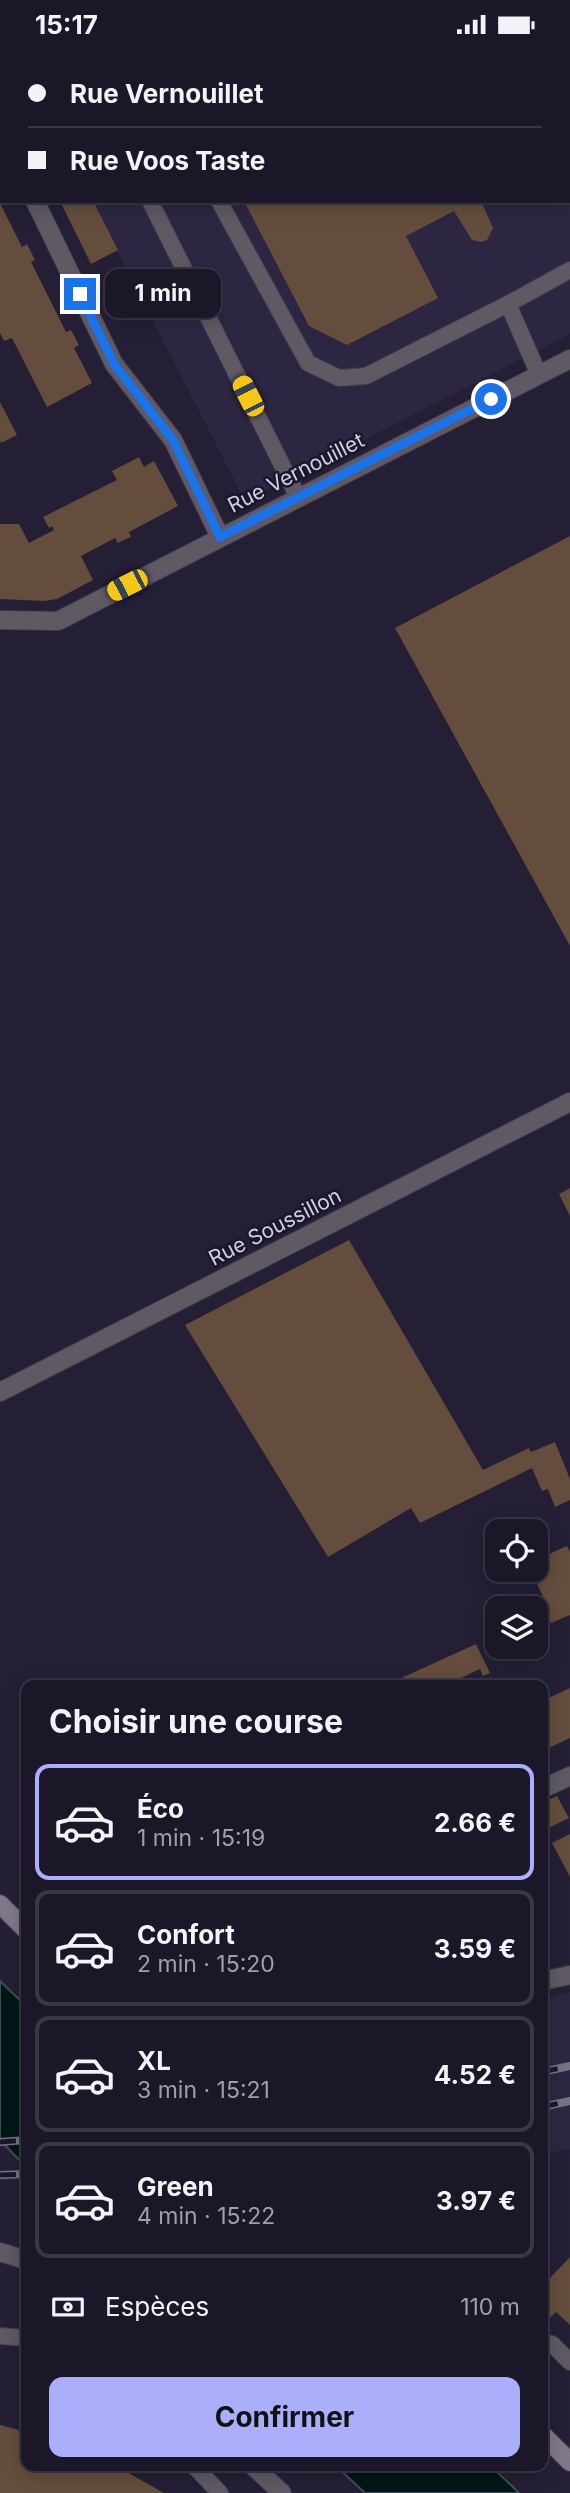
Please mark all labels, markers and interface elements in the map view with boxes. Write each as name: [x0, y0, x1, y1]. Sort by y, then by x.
text: 15:17: [35, 9, 98, 40]
text: Rue Vernouillet: [70, 78, 263, 109]
text: Rue Voos Taste: [70, 145, 265, 176]
callout: 1 min: [104, 269, 220, 319]
route end: [64, 278, 96, 310]
text: 1 min: [135, 279, 191, 307]
car: [230, 373, 267, 419]
route start: [475, 383, 507, 415]
street label: Rue Vernouillet: [223, 427, 368, 518]
car: [104, 566, 151, 604]
street label: Rue Soussillon: [205, 1183, 345, 1271]
map controls: [485, 1519, 548, 1659]
button: locate: [485, 1519, 548, 1582]
button: layers: [485, 1596, 548, 1659]
text: Choisir une course: [49, 1702, 343, 1741]
icon: car: [53, 1791, 116, 1854]
text: Éco: [137, 1793, 184, 1824]
text: 2.66 €: [434, 1807, 516, 1838]
text: 1 min · 15:19: [137, 1824, 265, 1852]
icon: car: [53, 1917, 116, 1980]
text: Confort: [137, 1919, 235, 1950]
text: 3.59 €: [434, 1933, 516, 1964]
text: 2 min · 15:20: [137, 1950, 275, 1978]
icon: car: [53, 2043, 116, 2106]
text: XL: [137, 2045, 171, 2076]
text: 4.52 €: [434, 2059, 516, 2090]
text: 3 min · 15:21: [137, 2076, 270, 2104]
icon: car: [53, 2169, 116, 2232]
text: Green: [137, 2171, 214, 2202]
text: 3.97 €: [436, 2185, 516, 2216]
text: 4 min · 15:22: [137, 2202, 275, 2230]
icon: cash: [49, 2288, 87, 2326]
text: Espèces: [105, 2291, 209, 2322]
text: 110 m: [460, 2293, 520, 2321]
button: Confirmer: [49, 2377, 520, 2457]

